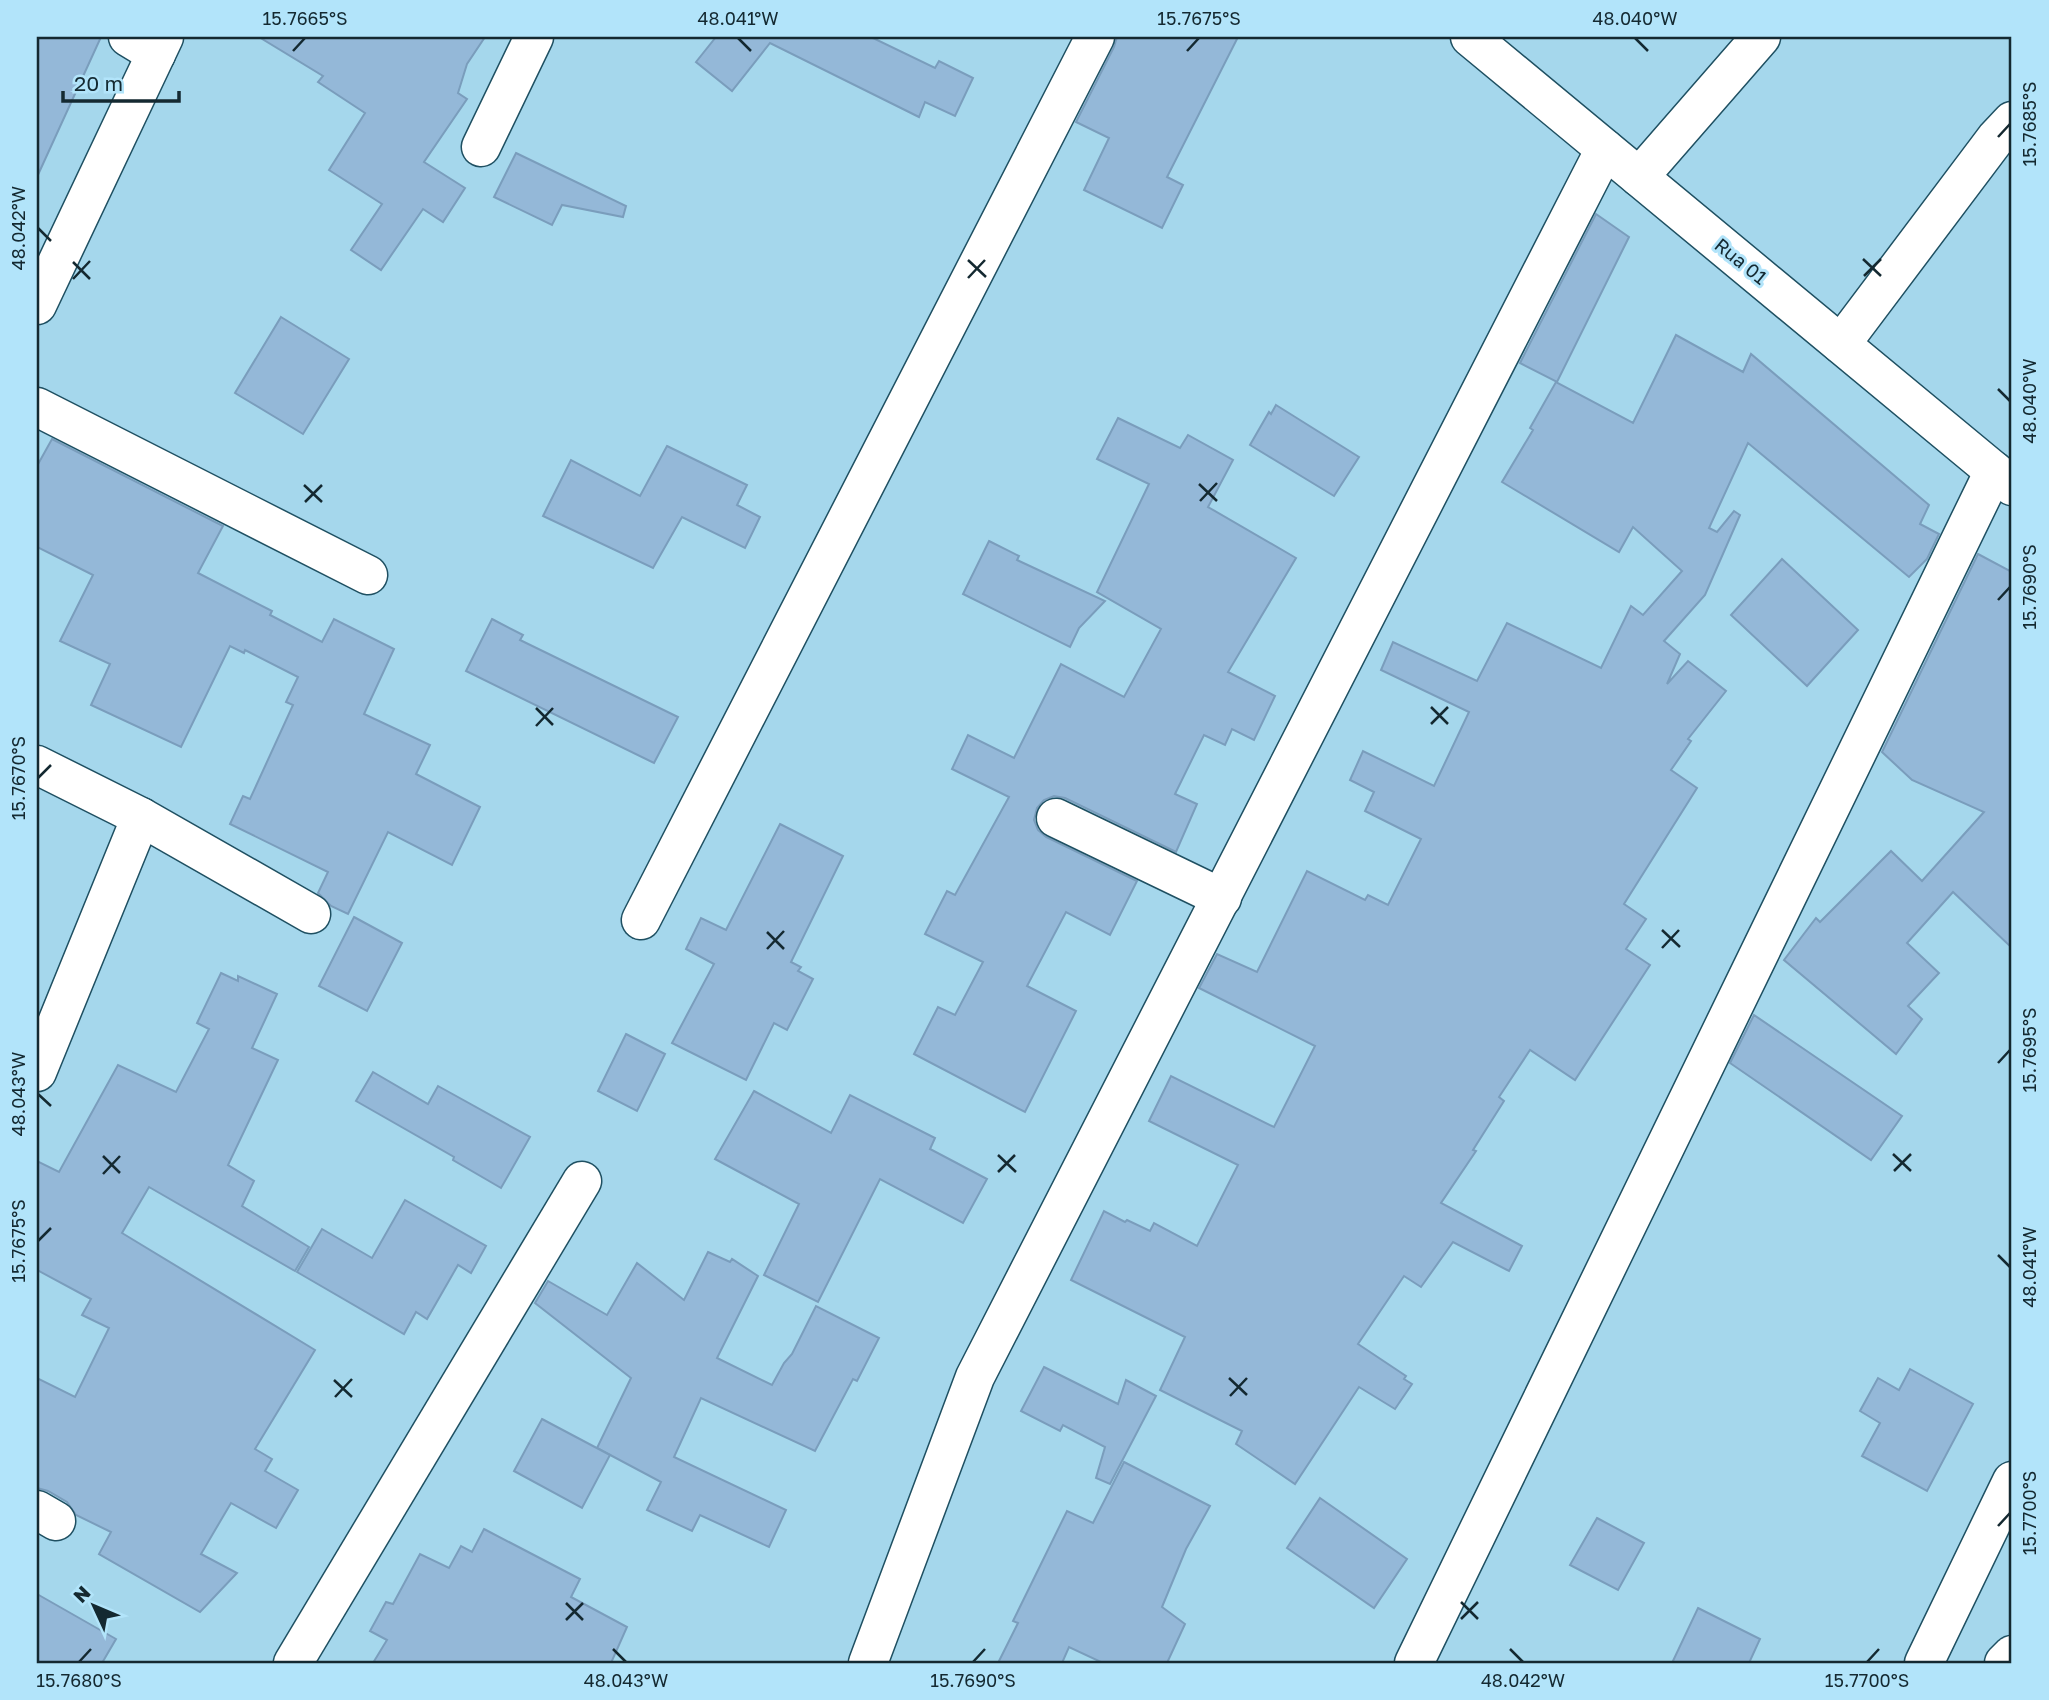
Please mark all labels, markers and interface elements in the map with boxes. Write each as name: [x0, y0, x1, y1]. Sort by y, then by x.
text: 15.7665°S: [263, 7, 347, 29]
text: 48.041°W: [697, 7, 779, 29]
text: 15.7675°S: [1157, 7, 1241, 29]
text: 48.040°W: [1593, 7, 1677, 29]
scale bar: [63, 60, 178, 104]
text: 20 m: [74, 70, 123, 96]
text: 15.7685°S: [2018, 82, 2040, 166]
text: 48.042°W: [7, 186, 29, 270]
street label: Rua 01: [1711, 233, 1772, 289]
text: 48.040°W: [2018, 359, 2040, 443]
text: 15.7690°S: [2018, 544, 2040, 630]
text: 15.7670°S: [7, 736, 29, 820]
text: 15.7695°S: [2018, 1008, 2040, 1092]
text: 48.043°W: [7, 1052, 29, 1136]
text: 15.7675°S: [7, 1199, 29, 1283]
text: 48.041°W: [2018, 1226, 2040, 1308]
text: 15.7700°S: [2018, 1471, 2040, 1555]
north arrow: [60, 1570, 130, 1640]
text: N: [68, 1581, 95, 1607]
text: 15.7680°S: [36, 1669, 122, 1691]
text: 48.043°W: [584, 1669, 668, 1691]
text: 15.7690°S: [930, 1669, 1016, 1691]
text: 48.042°W: [1481, 1669, 1565, 1691]
text: 15.7700°S: [1825, 1669, 1909, 1691]

